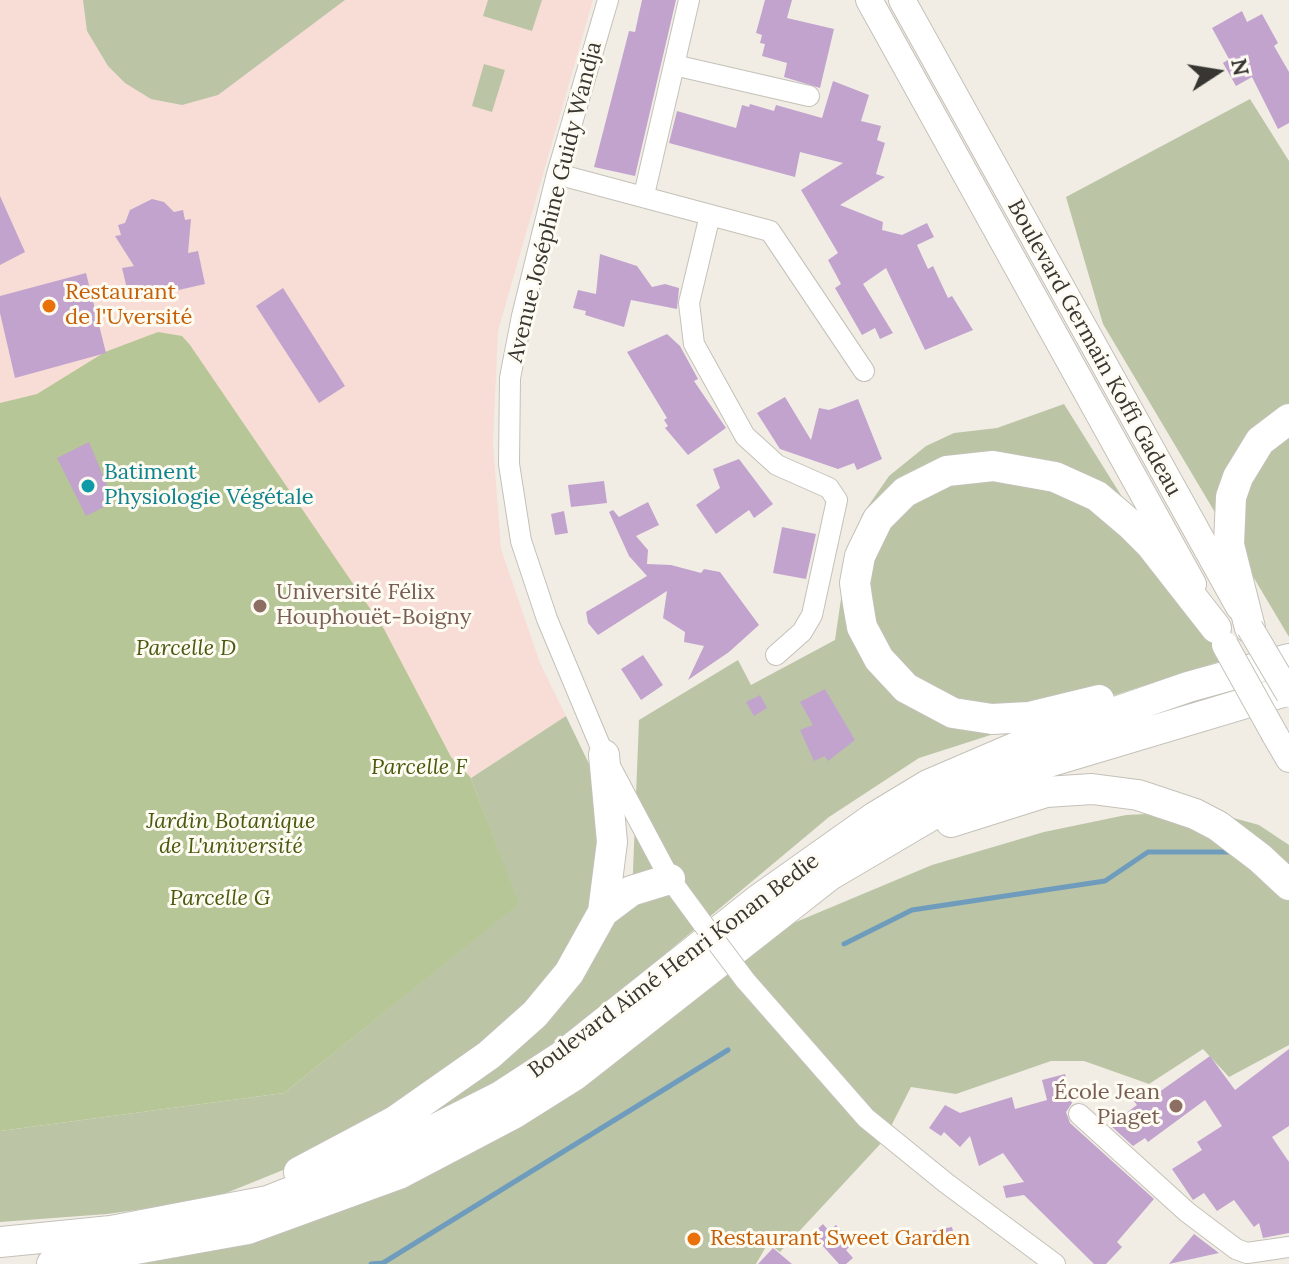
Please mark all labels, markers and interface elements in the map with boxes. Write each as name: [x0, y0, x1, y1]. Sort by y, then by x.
north arrow: [1177, 32, 1257, 112]
street label: Avenue Joséphine Guidy Wandja: [502, 39, 608, 365]
text: N: [1225, 56, 1256, 78]
street label: Boulevard Germain Koffi Gadeau: [1001, 195, 1187, 501]
place label: Restaurant de l'Uversité: [65, 280, 192, 332]
marker: Restaurant de l'Uversité: [40, 297, 58, 315]
place label: Batiment Physiologie Végétale: [104, 460, 314, 512]
marker: Batiment Physiologie Végétale: [79, 477, 97, 495]
place label: Université Félix Houphouët-Boigny: [276, 580, 471, 632]
marker: Université Félix Houphouët-Boigny: [251, 597, 269, 615]
park label: Parcelle D: [136, 636, 236, 662]
park label: Parcelle F: [371, 755, 467, 781]
park label: Jardin Botanique de L'université: [147, 809, 315, 860]
street label: Boulevard Aimé Henri Konan Bedie: [524, 848, 824, 1084]
park label: Parcelle G: [170, 886, 270, 912]
place label: École Jean Piaget: [1054, 1080, 1160, 1132]
marker: École Jean Piaget: [1167, 1097, 1185, 1115]
place label: Restaurant Sweet Garden: [710, 1226, 970, 1252]
marker: Restaurant Sweet Garden: [685, 1230, 703, 1248]

